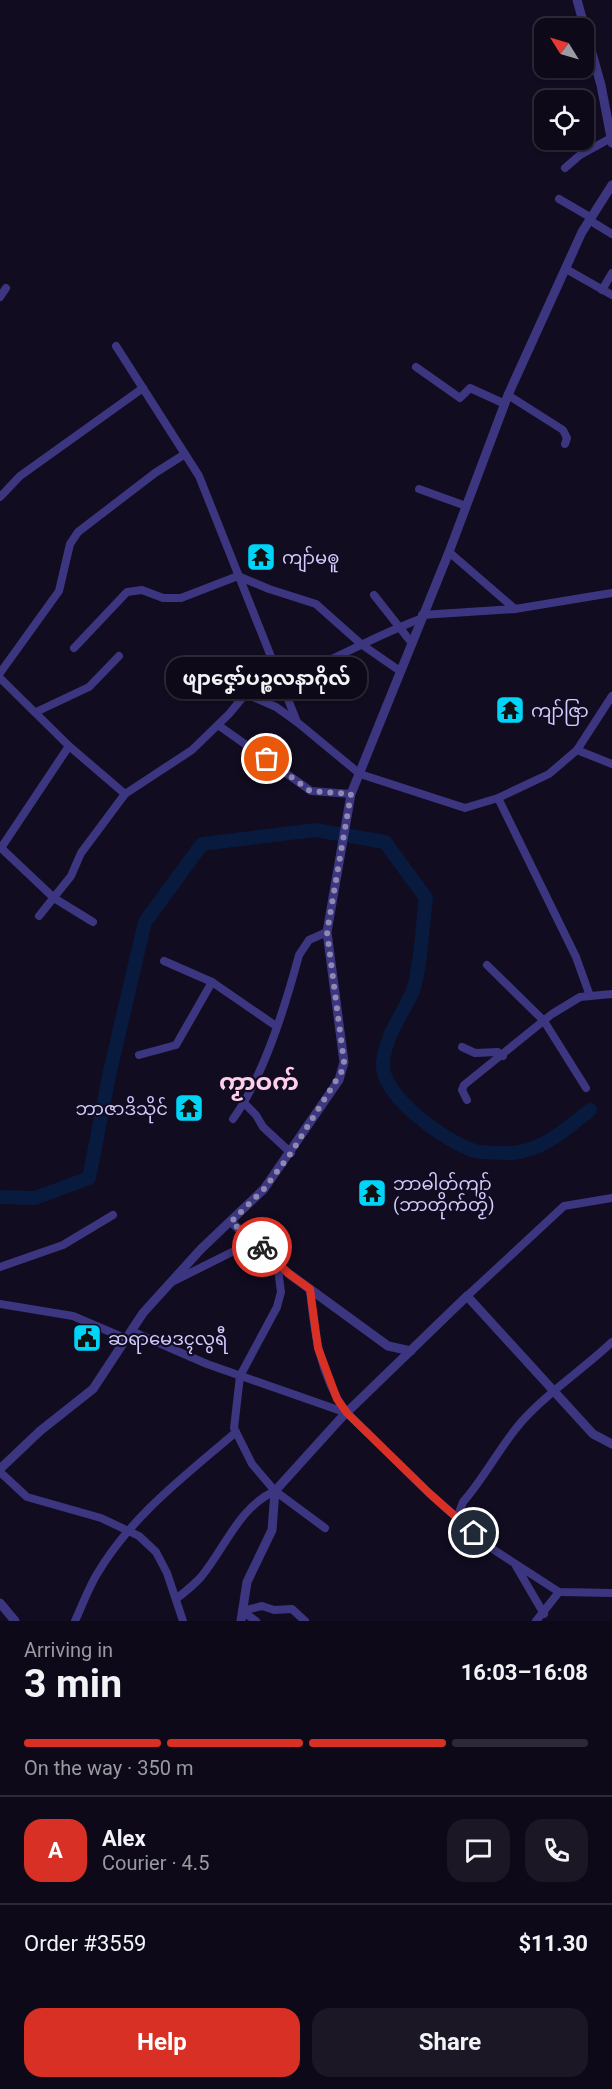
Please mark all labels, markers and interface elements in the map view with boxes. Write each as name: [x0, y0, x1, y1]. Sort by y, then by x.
north arrow: [534, 18, 594, 78]
map controls: [534, 18, 594, 150]
button: locate: [534, 90, 594, 150]
temple icon: ကျာ်မၜူ: [245, 541, 277, 573]
place label: ကျာ်မၜူ: [282, 545, 339, 573]
callout: ဖျာဇၞော်ပဉ္စလနာဂိုလ်: [166, 657, 368, 699]
text: ဖျာဇၞော်ပဉ္စလနာဂိုလ်: [183, 666, 350, 690]
temple icon: ကျာ်ဇြာ: [494, 694, 526, 726]
place label: ကျာ်ဇြာ: [531, 698, 589, 726]
pin: [241, 733, 292, 784]
icon: bag: [250, 742, 283, 775]
district label: ကၟာဝက်: [219, 1066, 299, 1101]
temple icon: ဘာဇာဒိသိုင်: [173, 1092, 205, 1124]
place label: ဘာဇာဒိသိုင်: [76, 1095, 168, 1124]
place label: ဘာဓါတ်ကျာ် (ဘာတိုက်တၟိ): [393, 1171, 495, 1220]
temple icon: ဘာဓါတ်ကျာ် (ဘာတိုက်တၟိ): [356, 1177, 388, 1209]
courier: [232, 1217, 292, 1277]
icon: bike: [246, 1231, 279, 1264]
public building icon: ဆရာမေဒၚလွရီ: [71, 1322, 103, 1354]
place label: ဆရာမေဒၚလွရီ: [108, 1325, 228, 1354]
pin: [448, 1507, 499, 1558]
icon: home: [457, 1516, 490, 1549]
text: Arriving in: [24, 1638, 113, 1662]
text: 16:03–16:08: [461, 1660, 588, 1685]
text: 3 min: [24, 1661, 122, 1707]
text: On the way · 350 m: [24, 1756, 193, 1780]
button: chat: [447, 1819, 510, 1882]
button: phone: [525, 1819, 588, 1882]
text: Alex: [102, 1826, 146, 1851]
text: A: [48, 1838, 63, 1863]
text: Courier · 4.5: [102, 1851, 209, 1875]
text: Order #3559: [24, 1931, 146, 1956]
text: $11.30: [519, 1931, 588, 1956]
button: Help: [24, 2008, 300, 2077]
button: Share: [312, 2008, 588, 2077]

